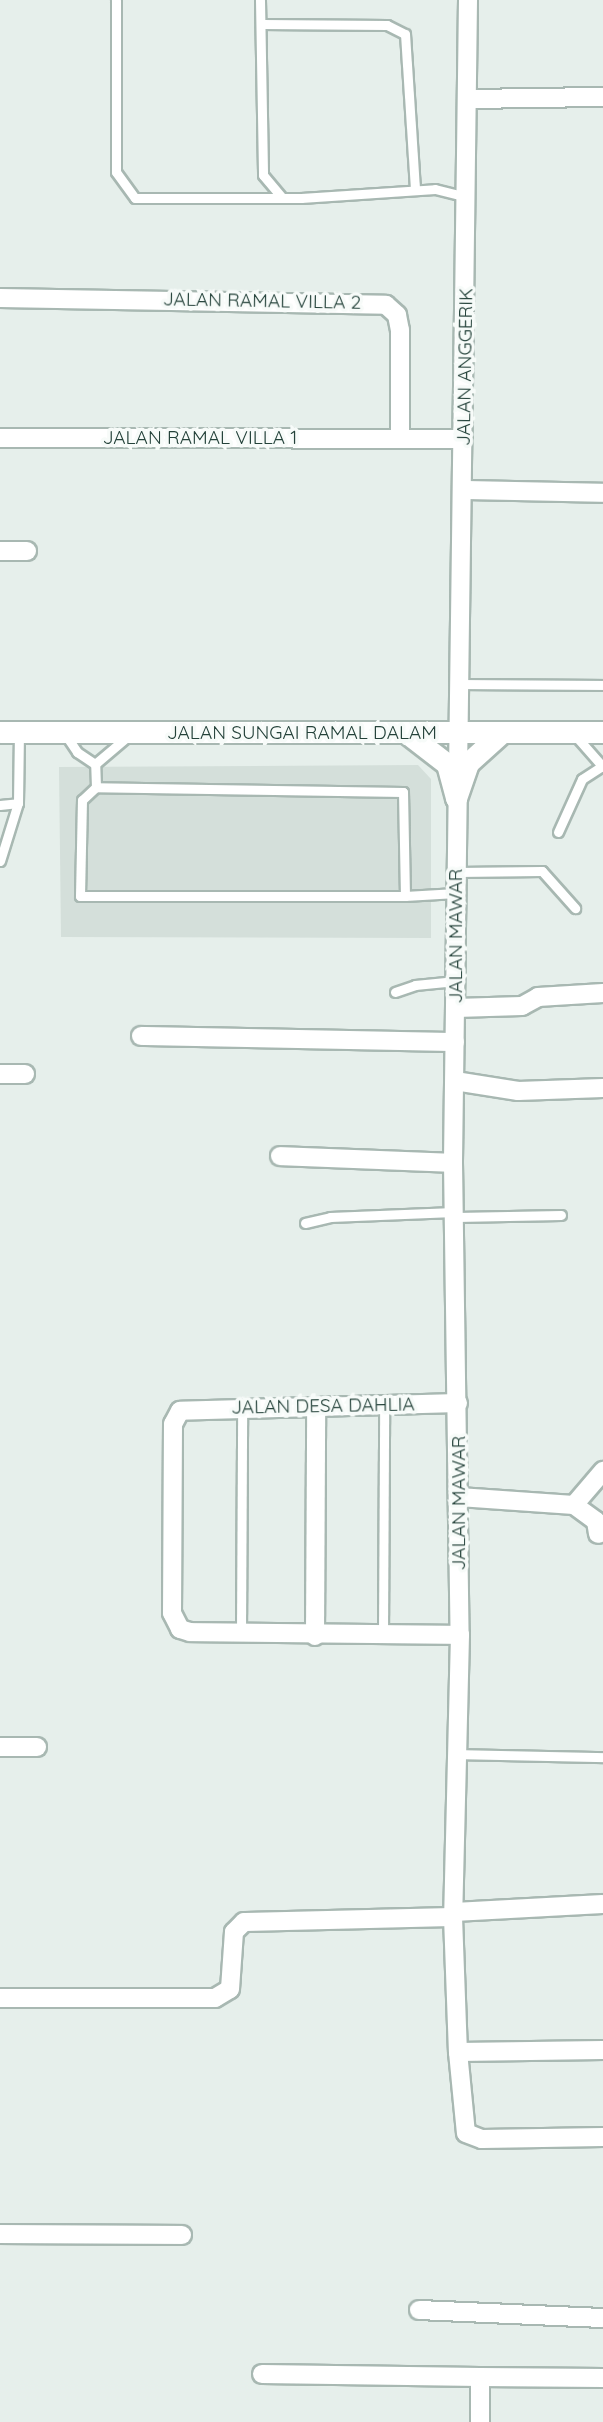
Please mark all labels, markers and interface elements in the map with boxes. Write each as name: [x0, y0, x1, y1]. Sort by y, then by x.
street label: JALAN RAMAL VILLA 2: [163, 288, 361, 314]
street label: JALAN ANGGERIK: [452, 288, 478, 446]
street label: JALAN RAMAL VILLA 1: [103, 427, 297, 449]
street label: JALAN SUNGAI RAMAL DALAM: [167, 722, 437, 744]
street label: JALAN MAWAR: [445, 869, 467, 1003]
street label: JALAN DESA DAHLIA: [231, 1393, 415, 1419]
street label: JALAN MAWAR: [448, 1436, 470, 1570]

